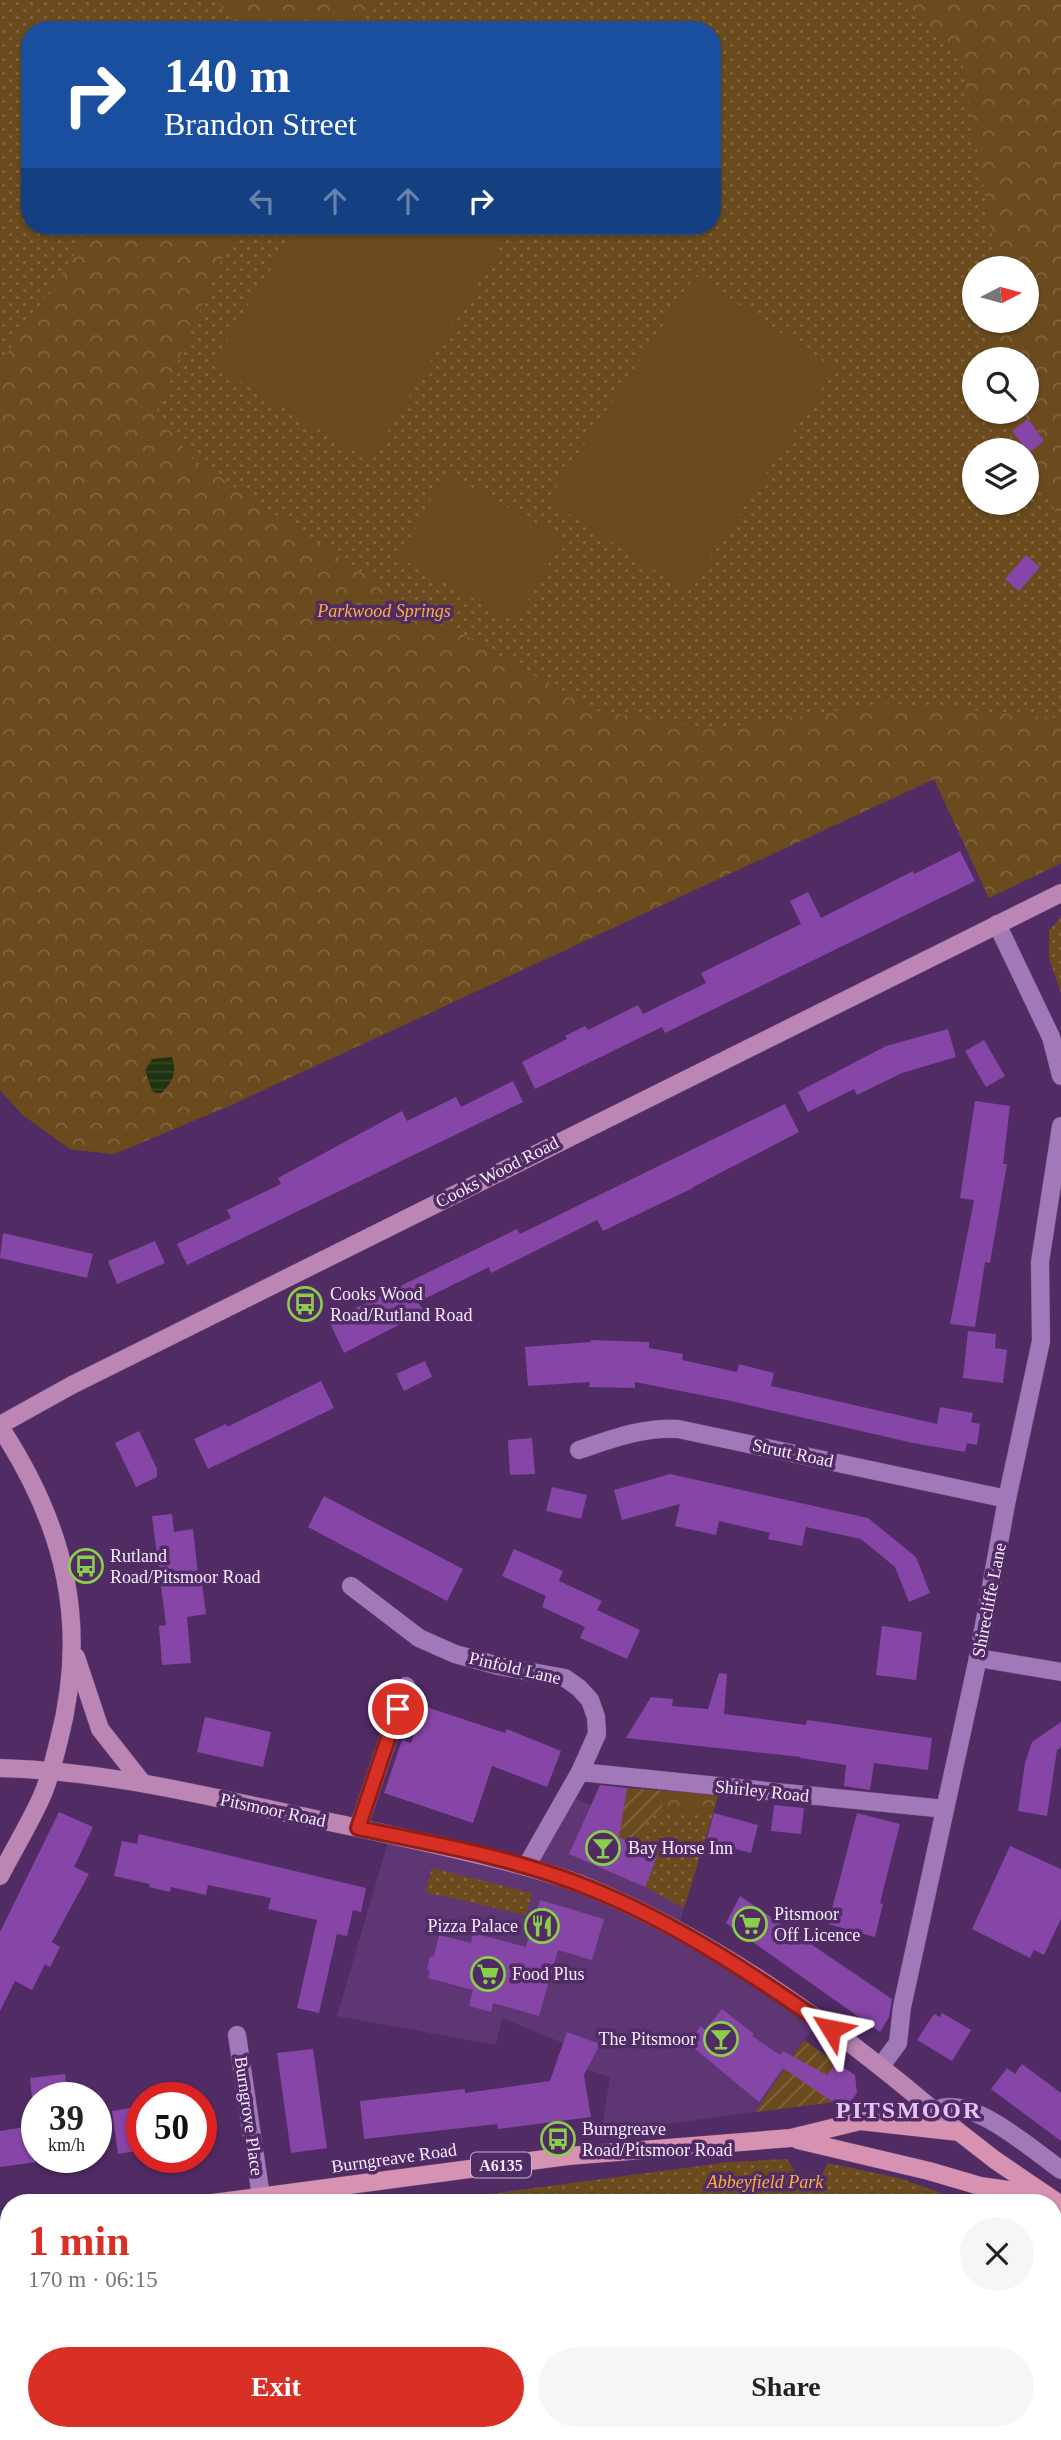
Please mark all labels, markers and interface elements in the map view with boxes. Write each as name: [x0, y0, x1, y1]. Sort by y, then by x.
text: 140 m: [164, 48, 291, 103]
icon: right: [49, 49, 140, 140]
text: Brandon Street: [164, 106, 357, 142]
icon: left: [243, 182, 281, 220]
icon: ahead: [316, 182, 354, 220]
icon: ahead: [389, 182, 427, 220]
icon: right: [462, 182, 500, 220]
north arrow: [962, 256, 1040, 332]
map controls: [962, 256, 1039, 515]
button: search: [962, 347, 1039, 424]
button: layers: [962, 438, 1039, 515]
park label: Parkwood Springs: [316, 601, 451, 621]
street label: Cooks Wood Road: [432, 1132, 562, 1212]
place label: Cooks Wood Road/Rutland Road: [330, 1284, 473, 1325]
bus stop icon: Cooks Wood Road/Rutland Road: [286, 1285, 324, 1323]
street label: Strutt Road: [751, 1435, 835, 1471]
street label: Shirecliffe Lane: [968, 1541, 1010, 1659]
place label: Rutland Road/Pitsmoor Road: [110, 1546, 261, 1587]
bus stop icon: Rutland Road/Pitsmoor Road: [67, 1547, 105, 1585]
street label: Pinfold Lane: [467, 1648, 563, 1688]
pin: [368, 1679, 428, 1739]
icon: arrive: [379, 1690, 417, 1728]
street label: Shirley Road: [714, 1776, 810, 1806]
street label: Pitsmoor Road: [218, 1789, 328, 1831]
bar icon: Bay Horse Inn: [584, 1829, 622, 1867]
place label: Bay Horse Inn: [628, 1838, 733, 1858]
place label: Pitsmoor Off Licence: [774, 1904, 860, 1945]
supermarket icon: Pitsmoor Off Licence: [731, 1905, 769, 1943]
restaurant icon: Pizza Palace: [523, 1907, 561, 1945]
place label: Pizza Palace: [428, 1916, 518, 1936]
supermarket icon: Food Plus: [469, 1955, 507, 1993]
place label: Food Plus: [512, 1964, 585, 1984]
position arrow: [794, 1992, 868, 2066]
bar icon: The Pitsmoor: [702, 2020, 740, 2058]
place label: The Pitsmoor: [599, 2029, 696, 2049]
street label: Burngrove Place: [231, 2055, 267, 2177]
speed limit sign: 50: [126, 2082, 217, 2173]
district label: PITSMOOR: [836, 2097, 982, 2123]
text: 39: [49, 2099, 84, 2138]
place label: Burngreave Road/Pitsmoor Road: [582, 2119, 733, 2160]
bus stop icon: Burngreave Road/Pitsmoor Road: [539, 2120, 577, 2158]
text: km/h: [48, 2135, 85, 2155]
street label: Burngreave Road: [330, 2139, 458, 2177]
road number: A6135: [471, 2152, 531, 2178]
park label: Abbeyfield Park: [706, 2172, 824, 2192]
button: close: [960, 2217, 1034, 2291]
text: 1 min: [28, 2218, 130, 2264]
text: 170 m · 06:15: [28, 2267, 158, 2292]
button: Exit: [28, 2347, 524, 2427]
button: Share: [538, 2347, 1034, 2427]

